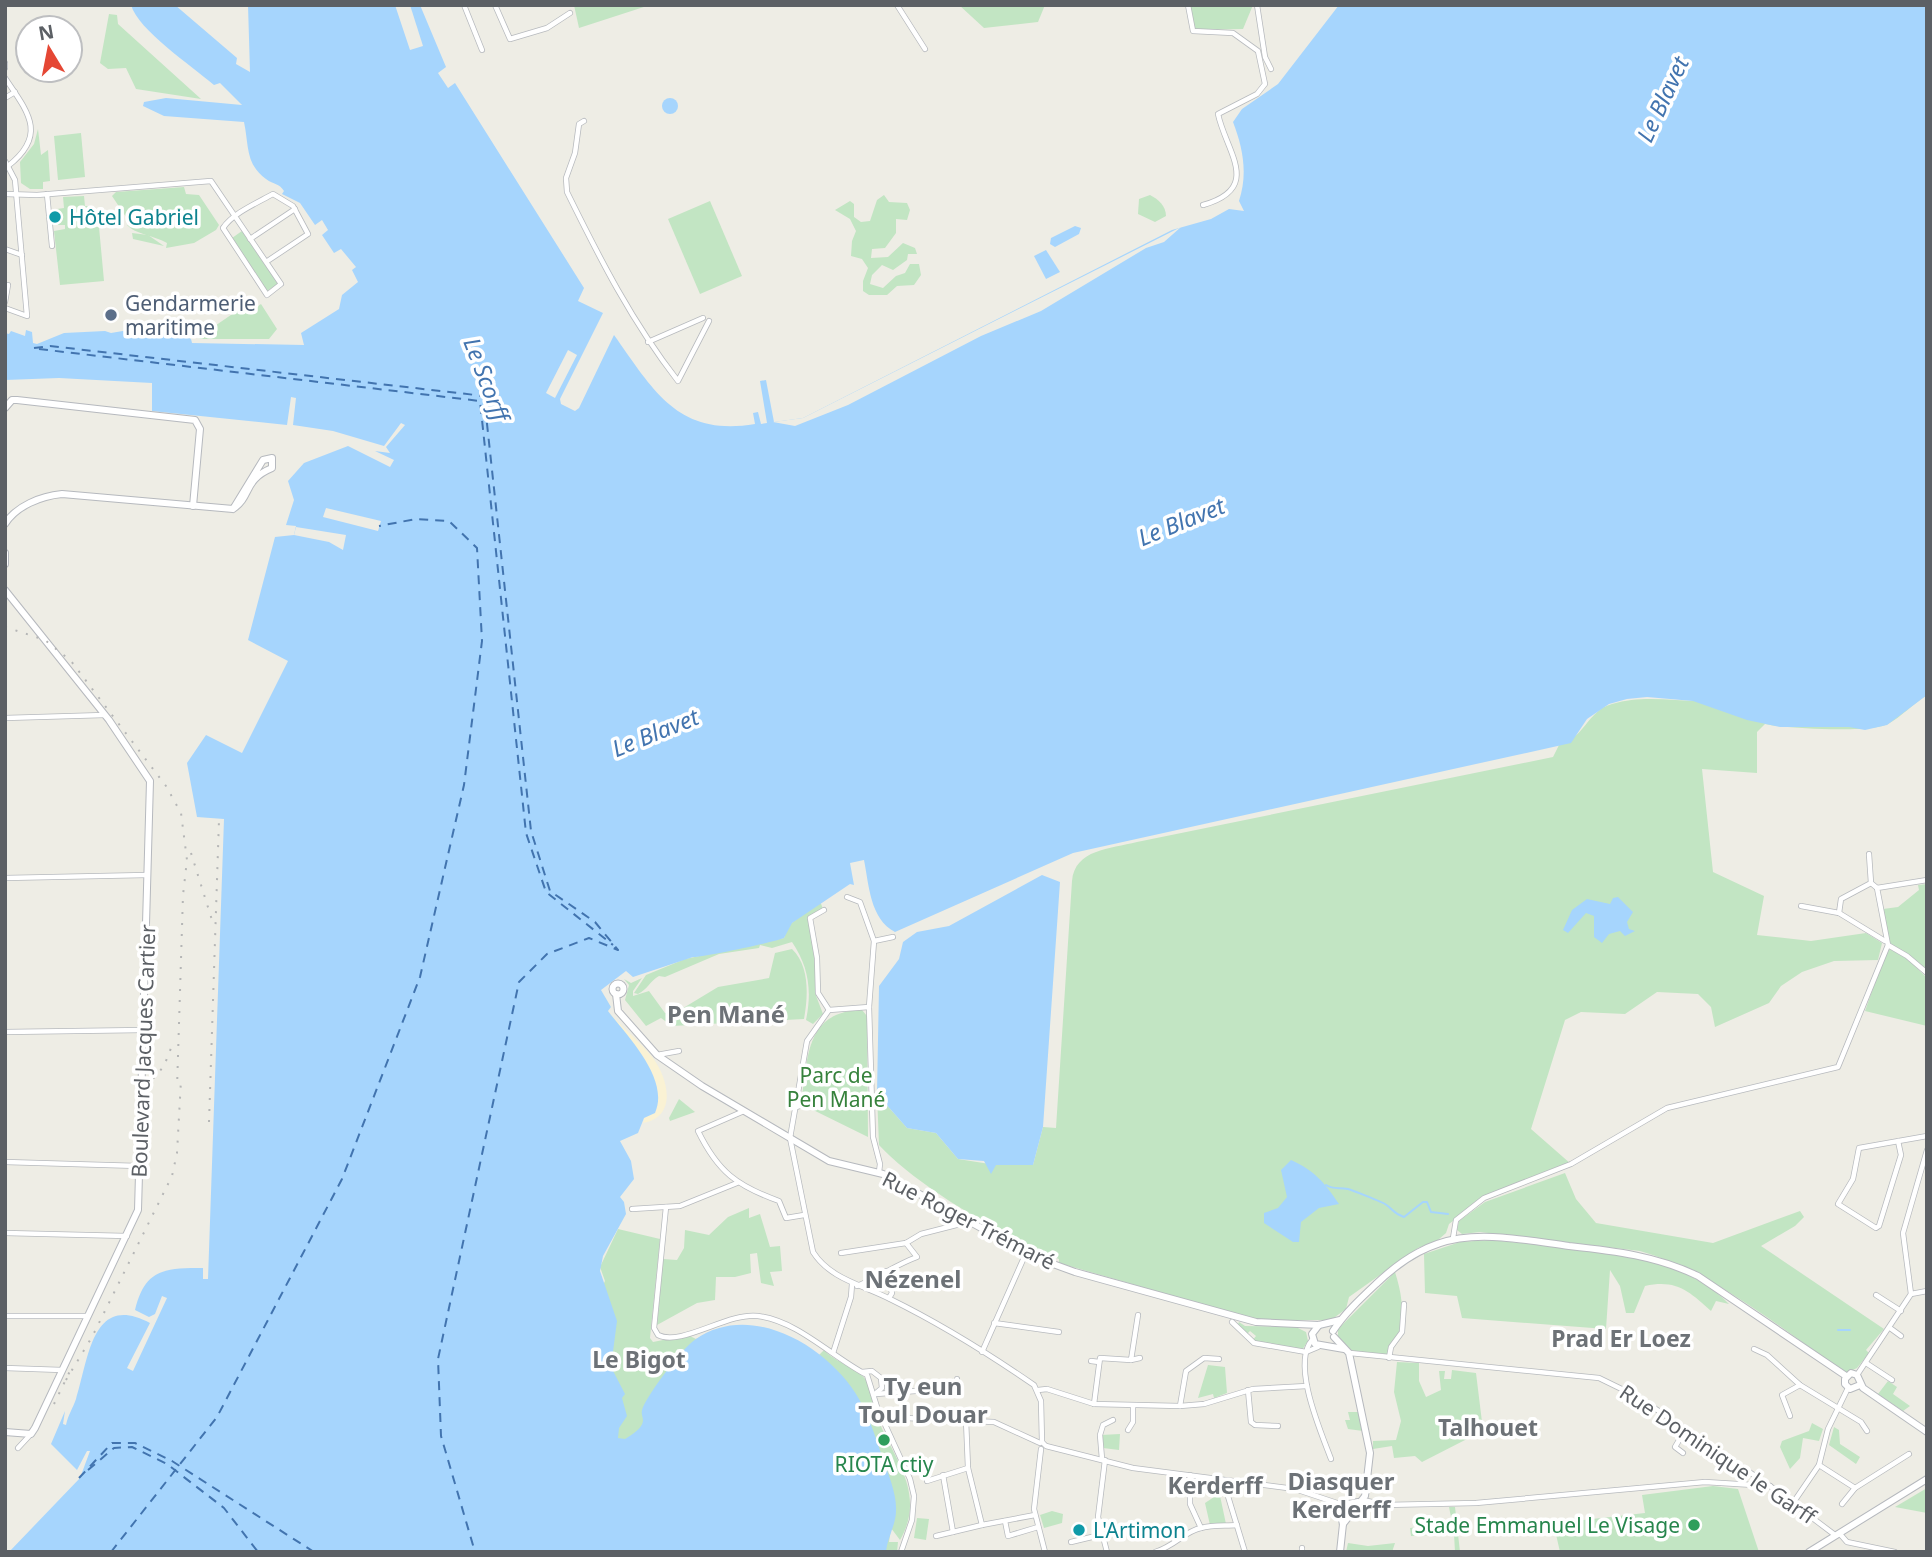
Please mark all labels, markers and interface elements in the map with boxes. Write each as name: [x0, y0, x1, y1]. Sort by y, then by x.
north arrow: [14, 14, 84, 84]
text: N: [36, 18, 56, 46]
water label: Le Blavet: [1628, 50, 1696, 147]
place label: Hôtel Gabriel: [69, 203, 199, 231]
marker: Hôtel Gabriel: [47, 209, 63, 225]
place label: Gendarmerie maritime: [125, 289, 256, 341]
marker: Gendarmerie maritime: [103, 307, 119, 323]
water label: Le Scorff: [456, 333, 519, 429]
water label: Le Blavet: [1133, 489, 1230, 553]
water label: Le Blavet: [607, 700, 704, 764]
street label: Boulevard Jacques Cartier: [125, 924, 161, 1178]
district label: Pen Mané: [667, 997, 785, 1030]
park label: Parc de Pen Mané: [787, 1061, 885, 1113]
street label: Rue Roger Trémaré: [878, 1164, 1060, 1276]
district label: Nézenel: [865, 1262, 961, 1295]
district label: Prad Er Loez: [1551, 1322, 1691, 1354]
district label: Le Bigot: [592, 1343, 686, 1375]
district label: Ty eun Toul Douar: [858, 1369, 988, 1430]
street label: Rue Dominique le Garff: [1614, 1378, 1823, 1531]
district label: Talhouet: [1438, 1411, 1538, 1443]
marker: RIOTA ctiy: [876, 1432, 892, 1448]
place label: RIOTA ctiy: [835, 1450, 934, 1478]
district label: Diasquer Kerderff: [1288, 1464, 1395, 1525]
district label: Kerderff: [1167, 1469, 1264, 1501]
place label: Stade Emmanuel Le Visage: [1415, 1511, 1680, 1539]
place label: L'Artimon: [1093, 1516, 1186, 1544]
marker: Stade Emmanuel Le Visage: [1686, 1517, 1702, 1533]
marker: L'Artimon: [1071, 1522, 1087, 1538]

